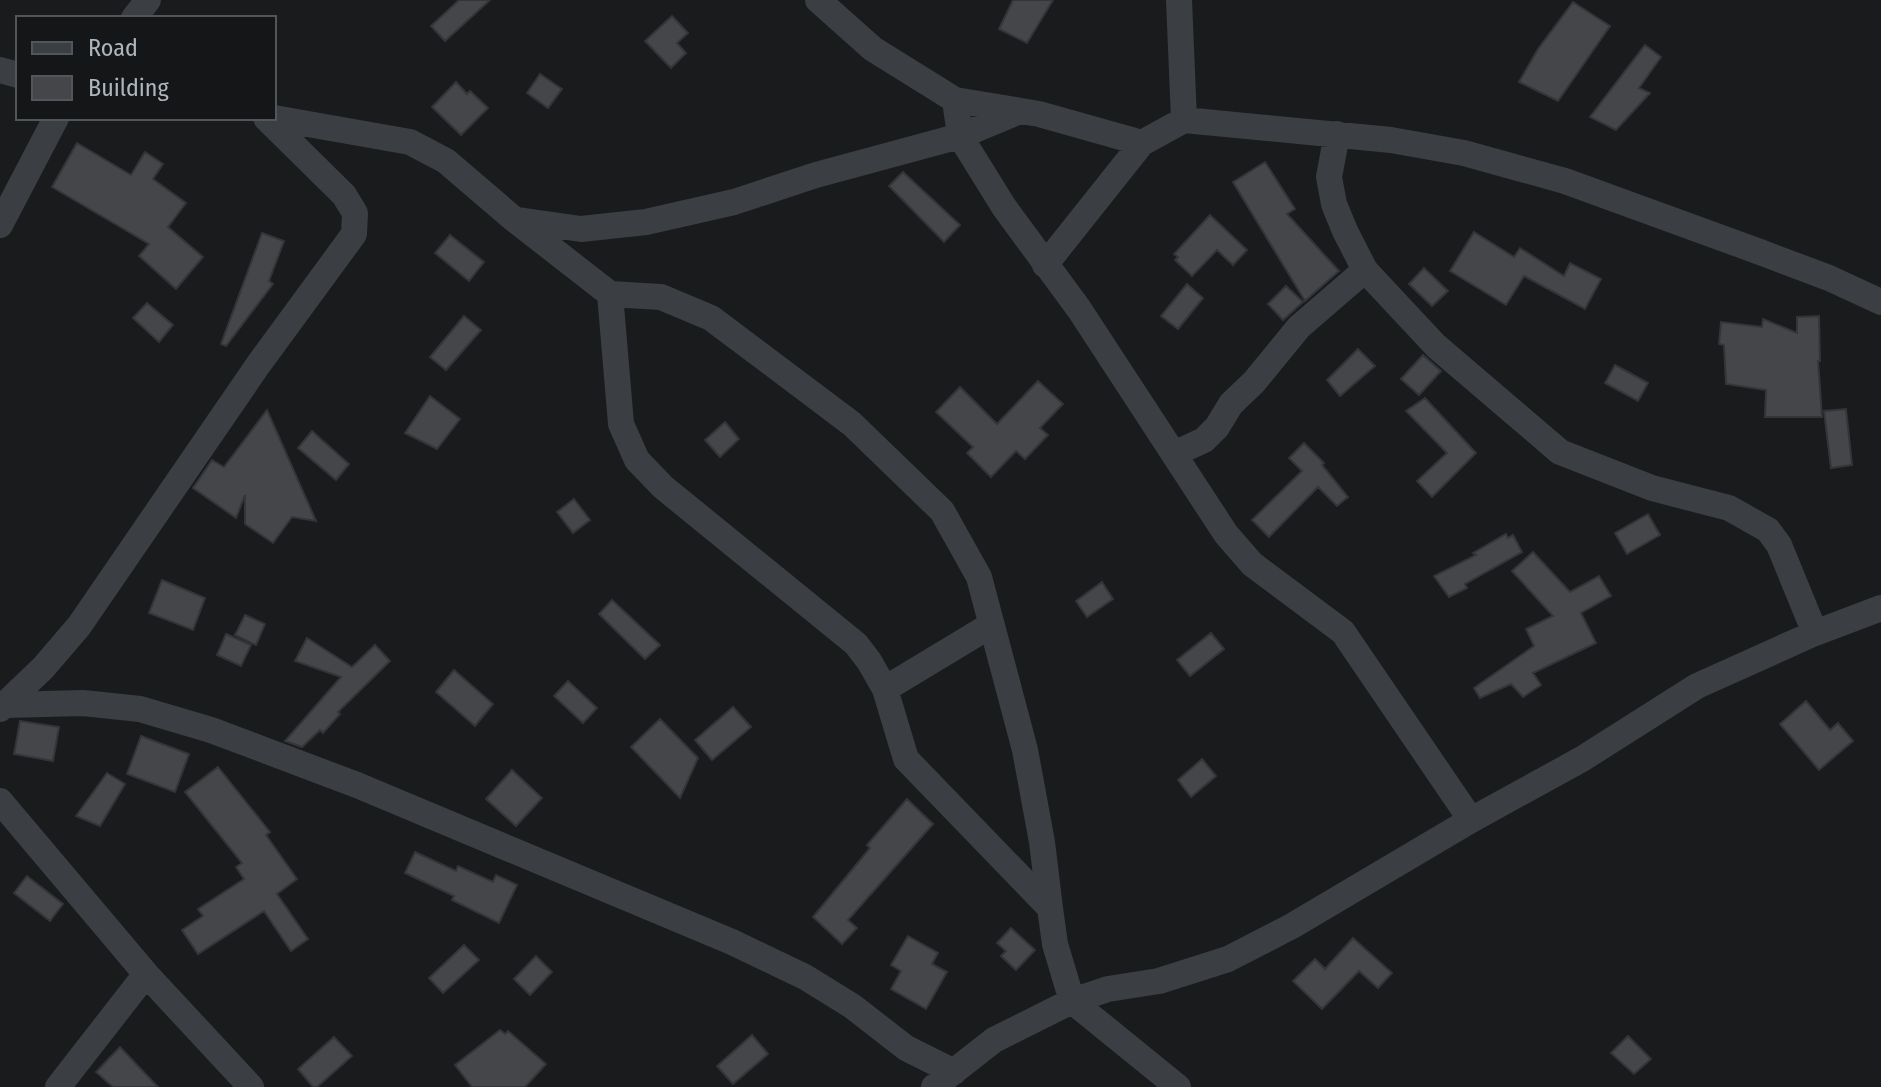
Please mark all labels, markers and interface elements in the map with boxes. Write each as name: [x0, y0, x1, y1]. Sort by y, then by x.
legend: [16, 16, 276, 120]
text: Road: [88, 34, 138, 62]
text: Building: [88, 74, 170, 102]

